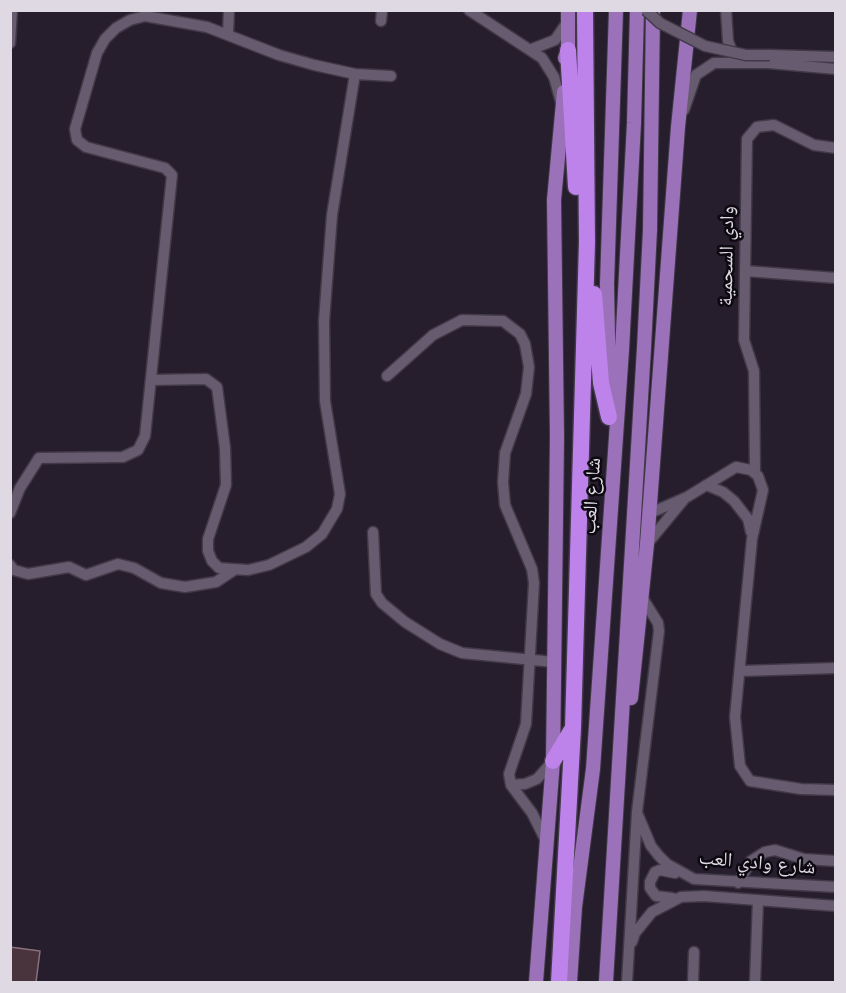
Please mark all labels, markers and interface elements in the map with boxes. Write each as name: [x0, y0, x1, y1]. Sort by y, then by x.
street label: وادي السحمية: [714, 206, 740, 306]
street label: شارع العب: [577, 457, 607, 535]
street label: شارع وادي العب: [698, 846, 816, 880]

